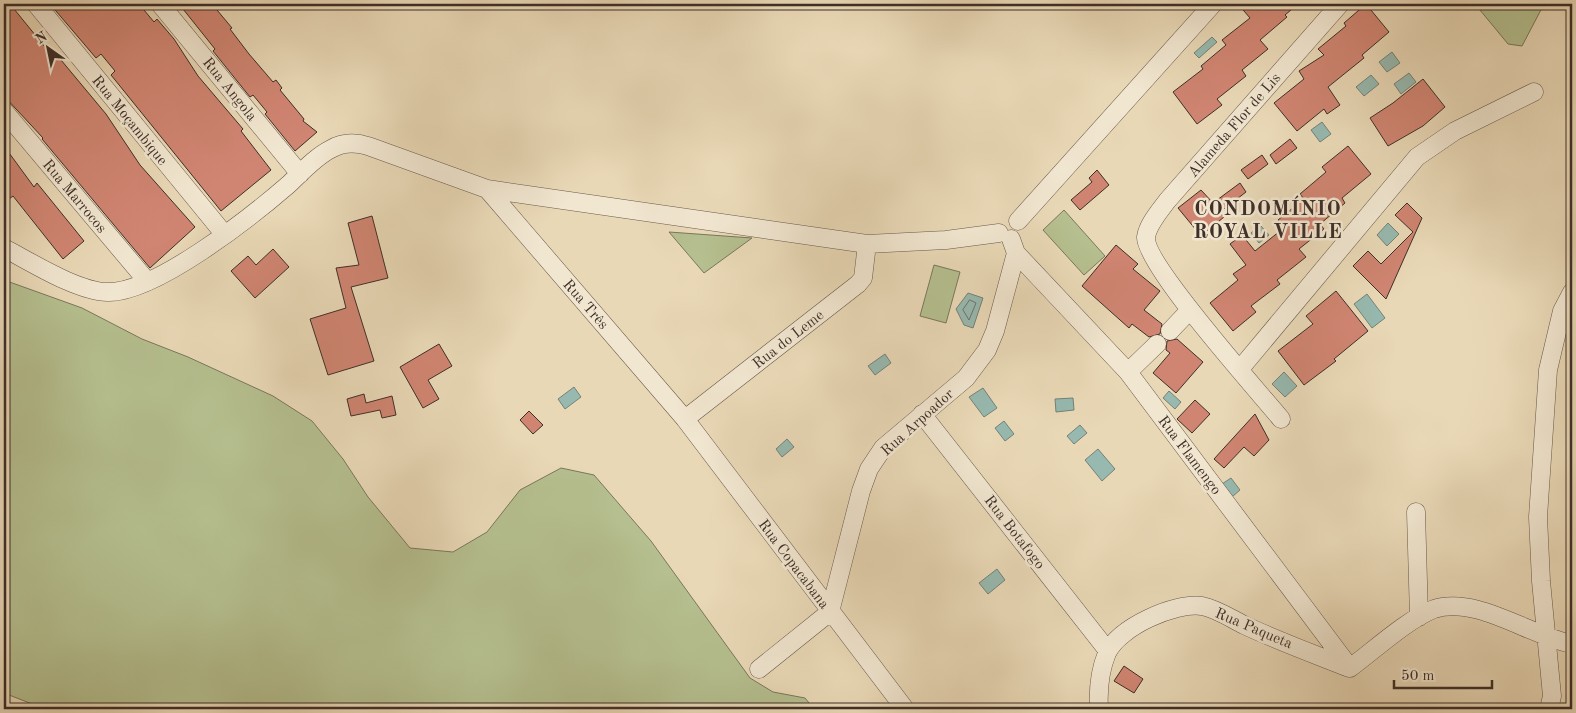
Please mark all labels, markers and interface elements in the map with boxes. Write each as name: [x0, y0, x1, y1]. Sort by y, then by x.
north arrow: [22, 22, 72, 72]
text: N: [33, 29, 50, 47]
street label: Rua Angola: [199, 55, 259, 125]
street label: Alameda Flor de Lis: [1186, 71, 1284, 181]
street label: Rua Moçambique: [88, 73, 169, 169]
street label: Rua Marrocos: [39, 157, 109, 236]
district label: CONDOMÍNIO ROYAL VILLE: [1193, 195, 1343, 243]
street label: Rua Três: [559, 277, 610, 333]
street label: Rua do Leme: [751, 308, 827, 372]
street label: Rua Arpoador: [879, 387, 957, 459]
street label: Rua Flamengo: [1154, 414, 1223, 498]
street label: Rua Botafogo: [981, 493, 1047, 573]
street label: Rua Copacabana: [754, 517, 832, 613]
street label: Rua Paqueta: [1213, 606, 1295, 653]
scale bar: [1394, 658, 1491, 690]
text: 50 m: [1401, 669, 1435, 684]

